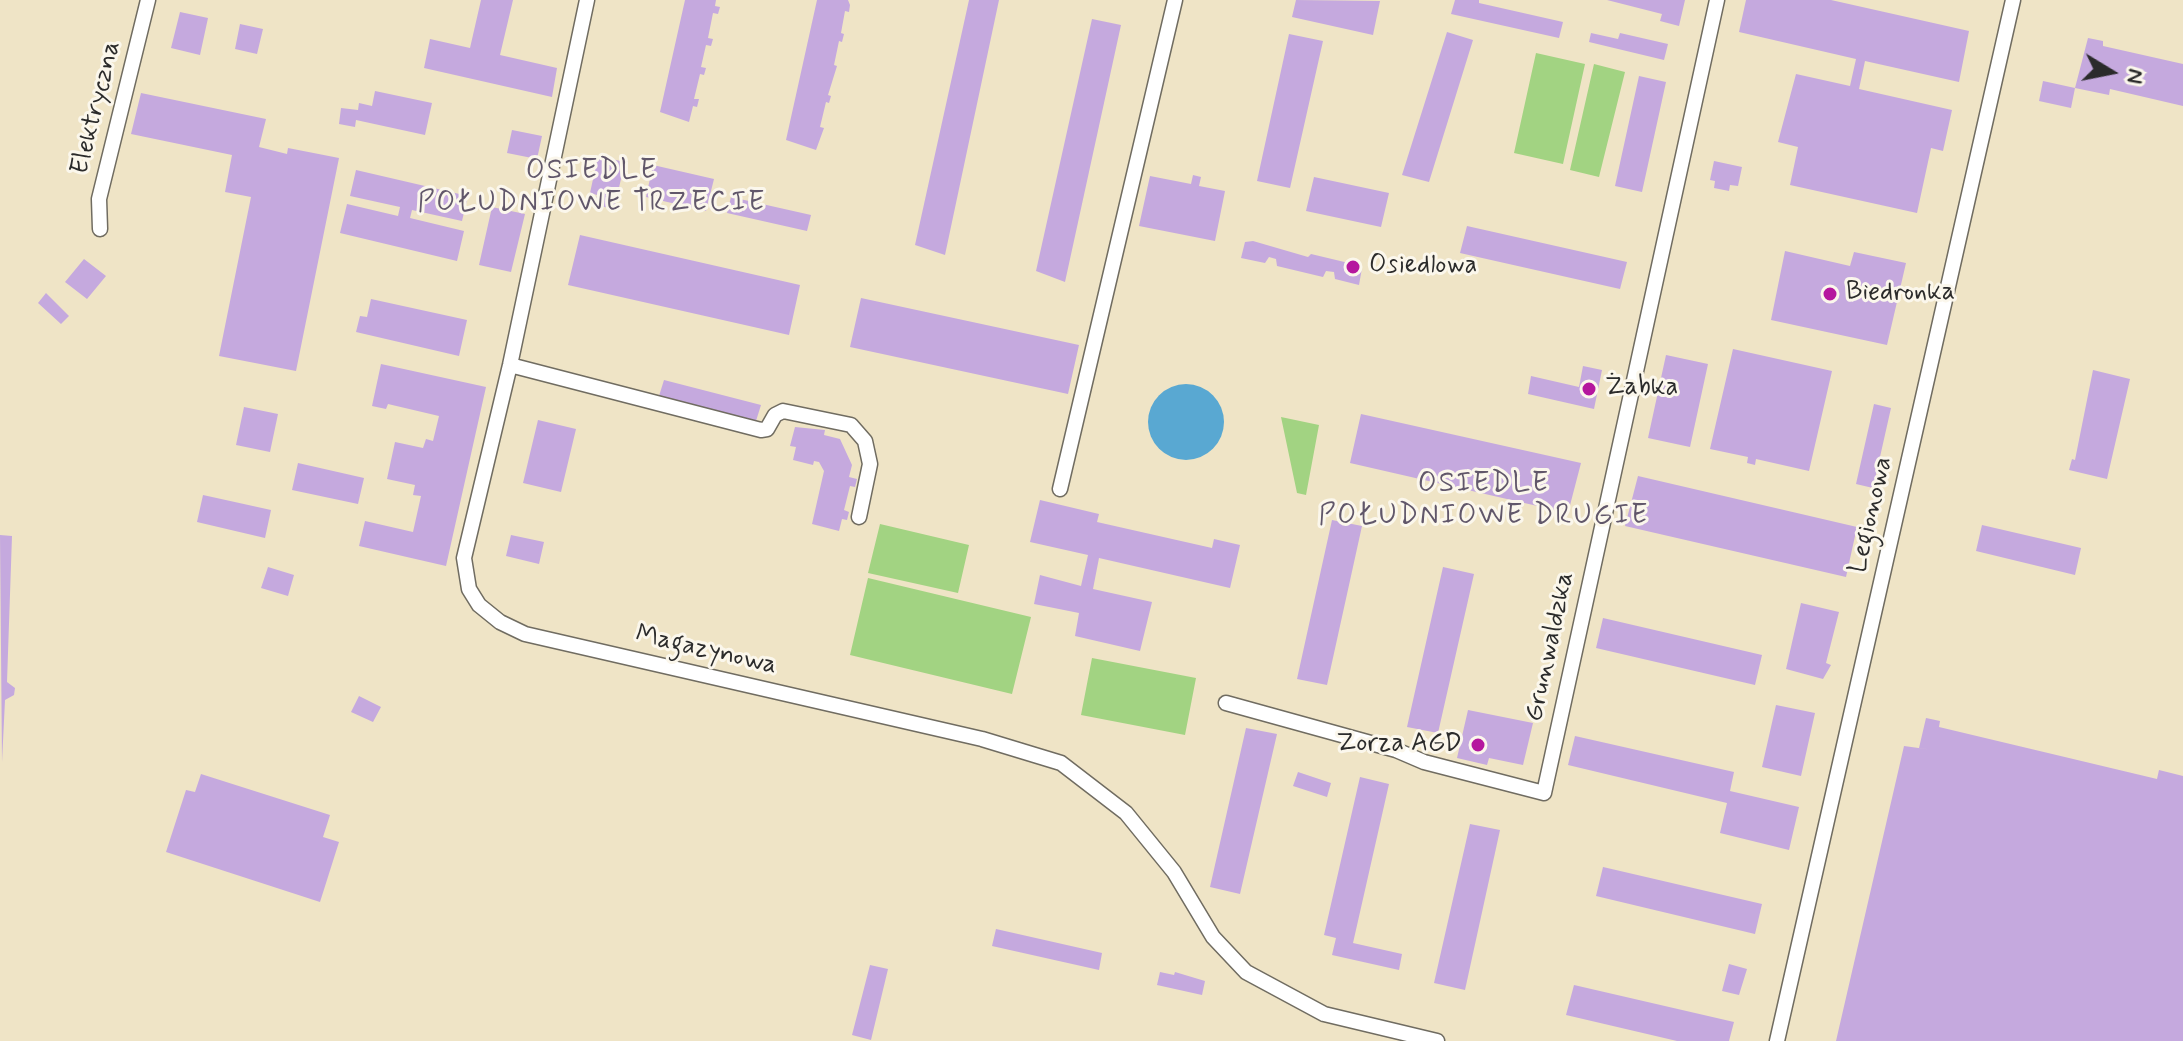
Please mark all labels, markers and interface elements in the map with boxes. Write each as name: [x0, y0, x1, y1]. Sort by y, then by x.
north arrow: [2071, 32, 2151, 112]
street label: Elektryczna: [65, 38, 129, 178]
text: N: [2120, 67, 2150, 86]
district label: OSIEDLE POŁUDNIOWE TRZECIE: [418, 155, 766, 221]
place label: Osiedlowa: [1369, 251, 1477, 283]
marker: Osiedlowa: [1344, 258, 1362, 276]
place label: Biedronka: [1846, 278, 1955, 310]
marker: Biedronka: [1821, 285, 1839, 303]
place label: Żabka: [1605, 373, 1678, 405]
marker: Żabka: [1580, 380, 1598, 398]
street label: Legionowa: [1843, 454, 1901, 576]
district label: OSIEDLE POŁUDNIOWE DRUGIE: [1319, 468, 1649, 534]
street label: Grunwaldzka: [1520, 569, 1582, 725]
street label: Magazynowa: [632, 620, 780, 682]
place label: Zorza AGD: [1337, 729, 1462, 761]
marker: Zorza AGD: [1469, 736, 1487, 754]

